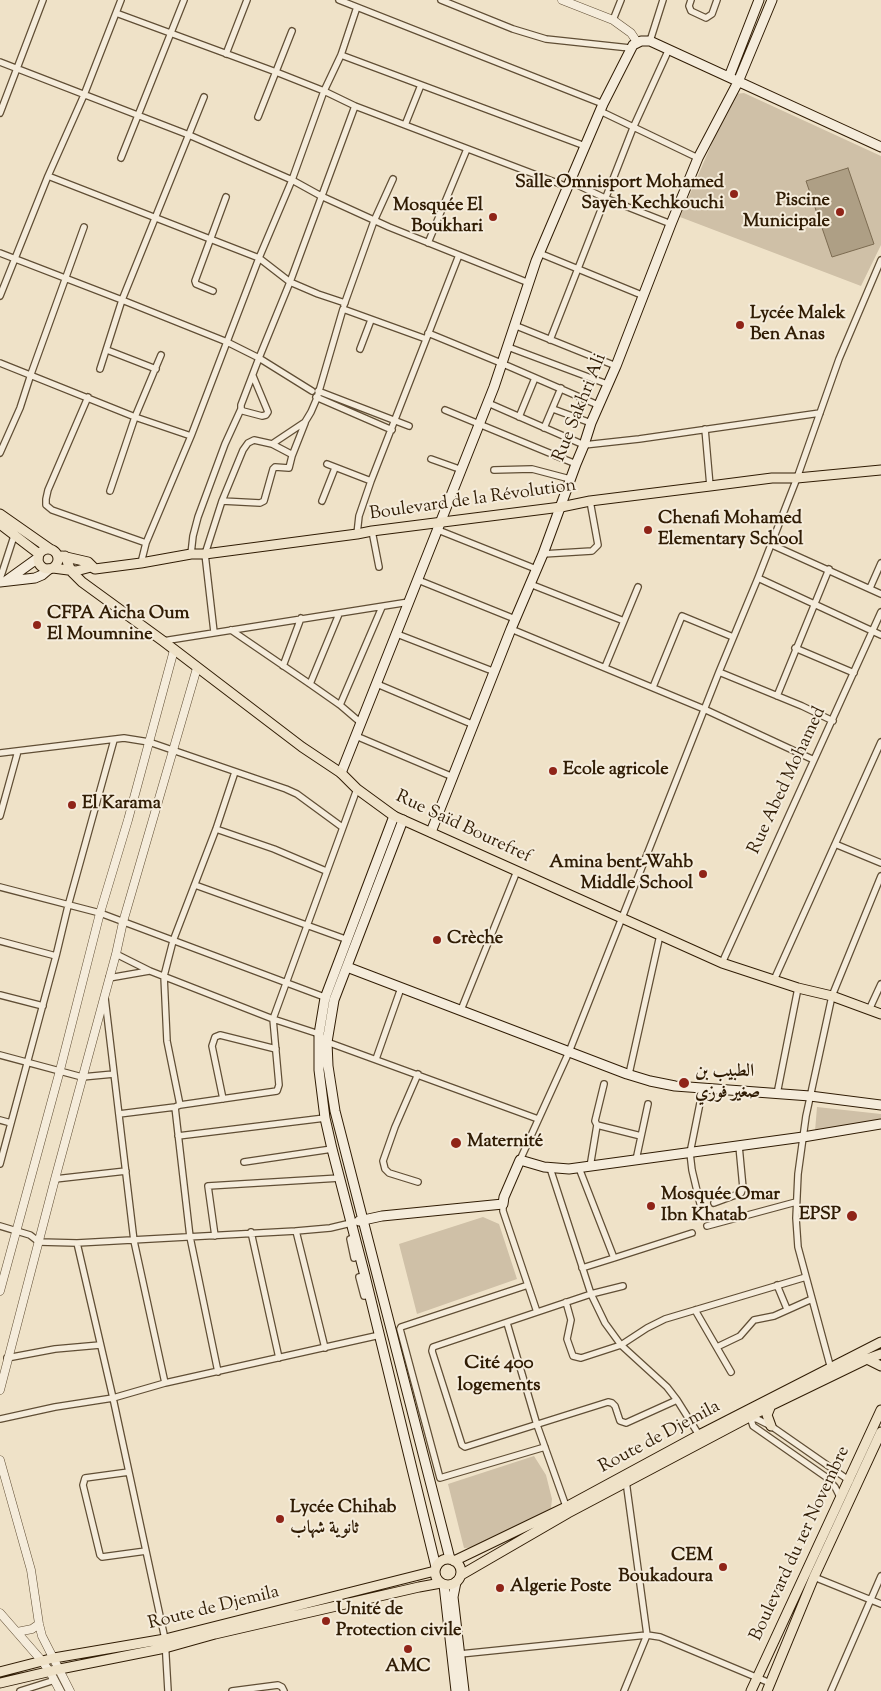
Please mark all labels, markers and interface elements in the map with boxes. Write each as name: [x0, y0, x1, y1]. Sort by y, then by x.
place label: Salle Omnisport Mohamed Sayeh Kechkouchi: [515, 173, 724, 215]
marker: Salle Omnisport Mohamed Sayeh Kechkouchi: [728, 188, 740, 200]
place label: Piscine Municipale: [743, 191, 830, 233]
place label: Mosquée El Boukhari: [393, 196, 483, 238]
marker: Piscine Municipale: [834, 206, 846, 218]
marker: Mosquée El Boukhari: [487, 211, 499, 223]
place label: Lycée Malek Ben Anas: [750, 304, 845, 346]
marker: Lycée Malek Ben Anas: [734, 319, 746, 331]
street label: Rue Sakhri Ali: [550, 351, 612, 465]
street label: Boulevard de la Révolution: [368, 476, 578, 526]
place label: Chenafi Mohamed Elementary School: [658, 509, 803, 552]
marker: Chenafi Mohamed Elementary School: [642, 524, 654, 536]
place label: CFPA Aicha Oum El Moumnine: [47, 604, 189, 646]
marker: CFPA Aicha Oum El Moumnine: [31, 619, 43, 631]
street label: Rue Abed Mohamed: [744, 704, 832, 858]
place label: Ecole agricole: [563, 760, 669, 782]
marker: Ecole agricole: [547, 765, 559, 777]
street label: Rue Saïd Bourefref: [392, 787, 534, 869]
place label: El Karama: [82, 794, 161, 816]
marker: El Karama: [66, 799, 78, 811]
place label: Amina bent-Wahb Middle School: [549, 853, 693, 896]
marker: Amina bent-Wahb Middle School: [697, 868, 709, 880]
place label: Crèche: [447, 929, 503, 951]
marker: Crèche: [431, 934, 443, 946]
place label: الطبيب بن صغير فوزي: [695, 1062, 760, 1104]
marker: الطبيب بن صغير فوزي: [677, 1076, 691, 1090]
place label: Maternité: [467, 1132, 543, 1154]
marker: Maternité: [449, 1136, 463, 1150]
place label: Mosquée Omar Ibn Khatab: [661, 1185, 780, 1228]
marker: Mosquée Omar Ibn Khatab: [645, 1200, 657, 1212]
place label: EPSP: [799, 1205, 841, 1227]
marker: EPSP: [845, 1209, 859, 1223]
district label: Cité 400 logements: [458, 1354, 540, 1398]
street label: Route de Djemila: [596, 1397, 724, 1479]
street label: Boulevard du 1er Novembre: [746, 1443, 856, 1645]
place label: Lycée Chihab ثانوية شهاب: [290, 1498, 396, 1540]
marker: Lycée Chihab ثانوية شهاب: [274, 1513, 286, 1525]
place label: CEM Boukadoura: [618, 1546, 713, 1588]
marker: CEM Boukadoura: [717, 1561, 729, 1573]
place label: Algerie Poste: [510, 1577, 611, 1599]
street label: Route de Djemila: [146, 1582, 282, 1636]
marker: Algerie Poste: [494, 1582, 506, 1594]
place label: Unité de Protection civile: [336, 1600, 461, 1642]
marker: Unité de Protection civile: [320, 1615, 332, 1627]
marker: AMC: [402, 1643, 414, 1655]
place label: AMC: [385, 1657, 431, 1679]

